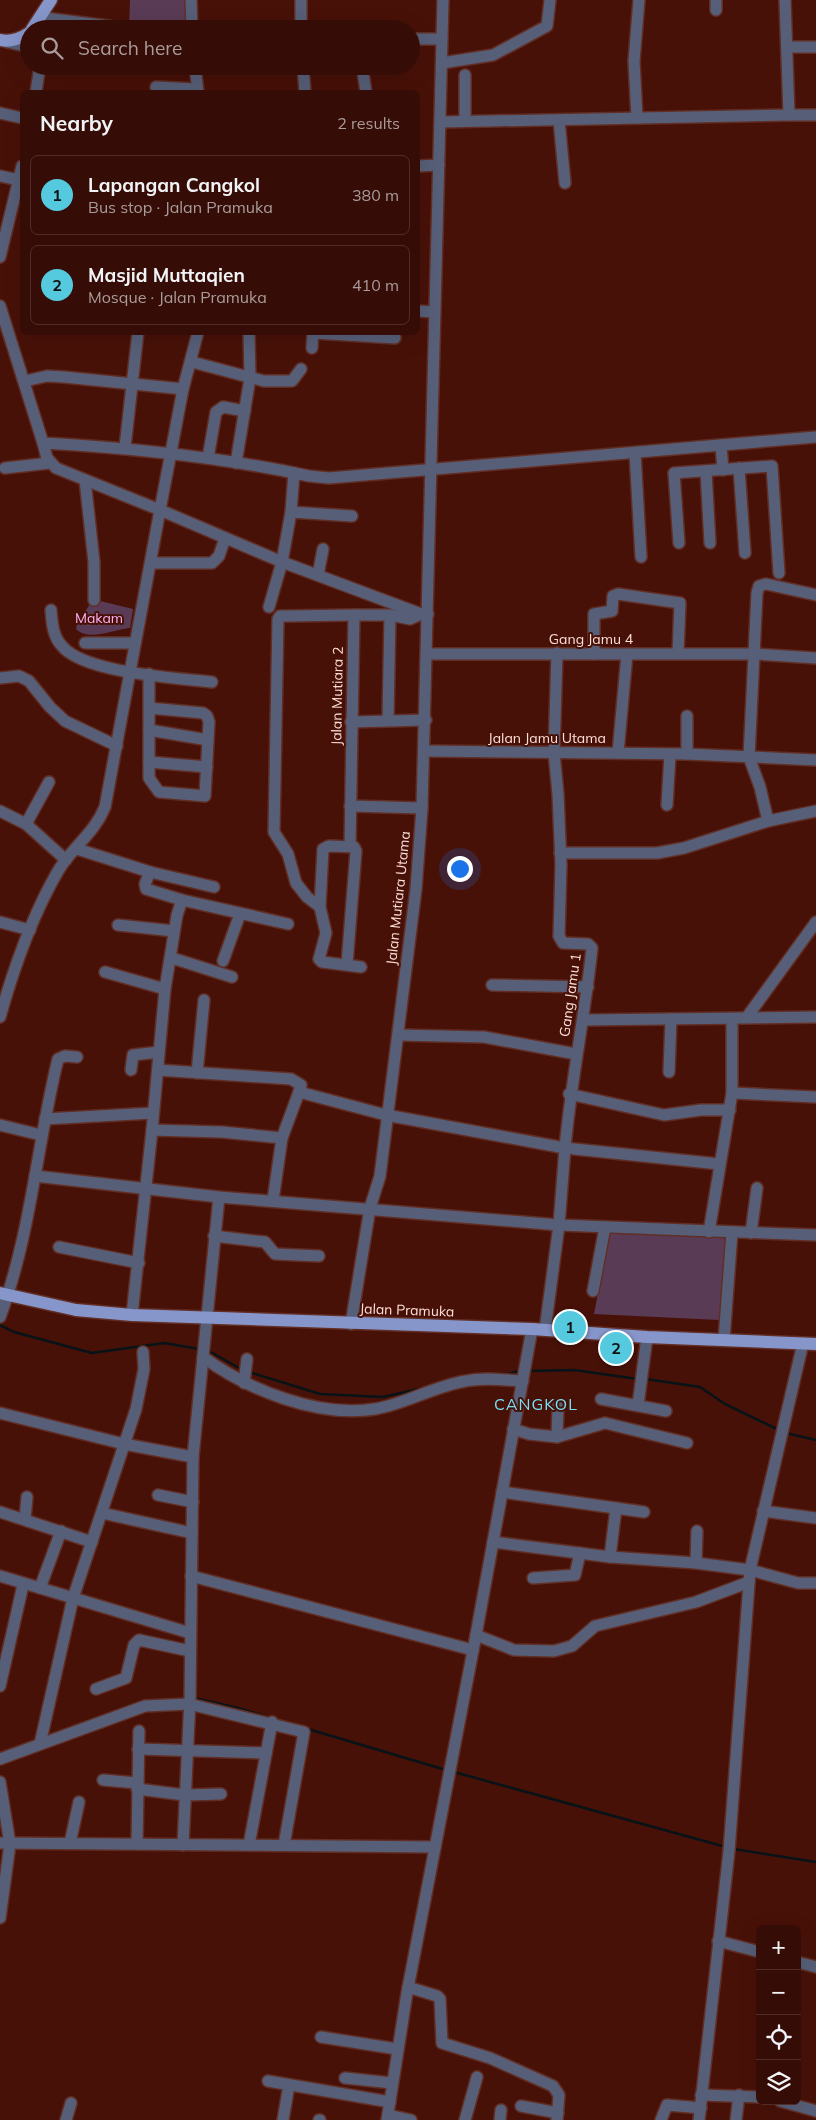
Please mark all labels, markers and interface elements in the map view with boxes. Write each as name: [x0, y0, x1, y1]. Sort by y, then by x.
search box: [20, 20, 420, 75]
icon: search: [38, 34, 66, 62]
text: Search here: [78, 36, 182, 60]
text: Nearby: [40, 110, 113, 136]
text: 2 results: [337, 113, 400, 133]
text: Lapangan Cangkol: [88, 173, 260, 197]
text: 1: [52, 185, 62, 205]
text: 380 m: [352, 185, 399, 205]
text: Bus stop · Jalan Pramuka: [88, 197, 273, 217]
text: Masjid Muttaqien: [88, 263, 245, 287]
text: 2: [52, 275, 62, 295]
text: 410 m: [352, 275, 399, 295]
text: Mosque · Jalan Pramuka: [88, 287, 267, 307]
park label: Makam: [75, 609, 123, 627]
street label: Gang Jamu 4: [549, 630, 634, 648]
street label: Jalan Mutiara 2: [327, 646, 347, 746]
street label: Jalan Jamu Utama: [488, 729, 606, 747]
street label: Jalan Mutiara Utama: [382, 830, 414, 966]
your location: [447, 856, 473, 882]
street label: Gang Jamu 1: [555, 952, 585, 1038]
street label: Jalan Pramuka: [359, 1299, 455, 1321]
pin: 1: [554, 1308, 586, 1346]
pin: 2: [600, 1329, 632, 1367]
district label: CANGKOL: [494, 1394, 578, 1414]
map controls: [756, 1925, 801, 2105]
button: +: [756, 1925, 801, 1970]
button: −: [756, 1970, 801, 2015]
button: locate: [756, 2015, 801, 2060]
button: layers: [756, 2060, 801, 2105]

